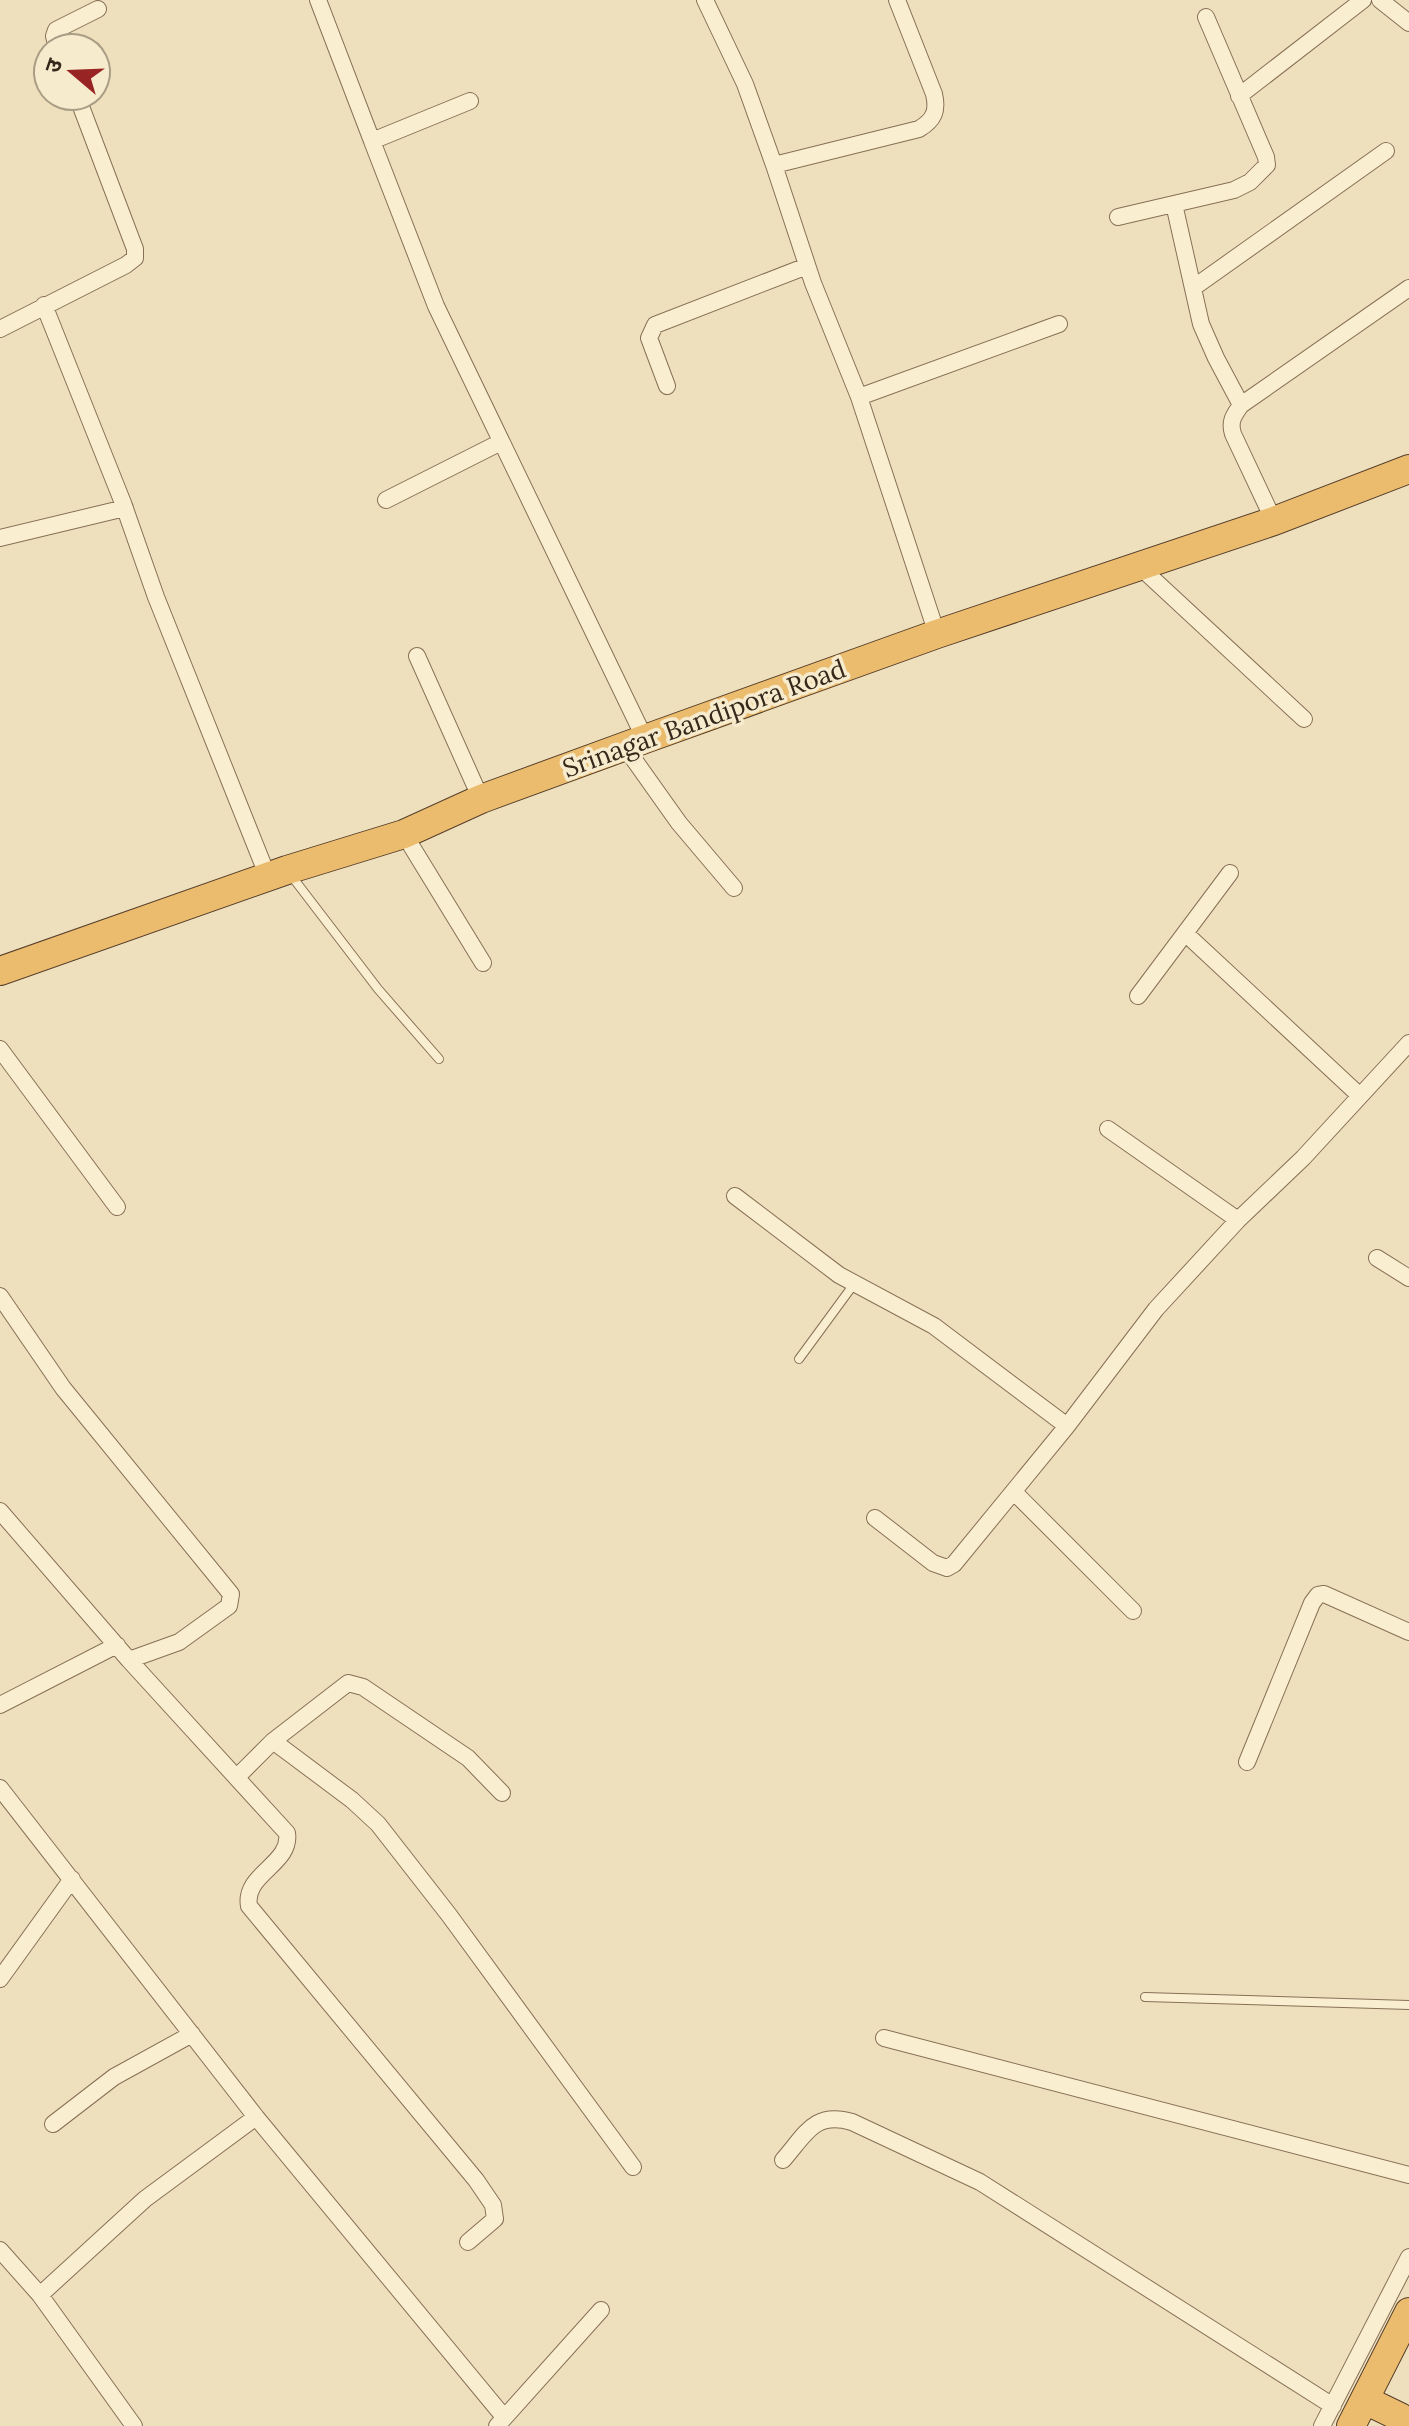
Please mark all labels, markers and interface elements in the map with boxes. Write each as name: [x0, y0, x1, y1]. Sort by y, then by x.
north arrow: [32, 32, 112, 112]
text: उ: [38, 54, 69, 76]
street label: Srinagar Bandipora Road: [558, 651, 850, 785]

